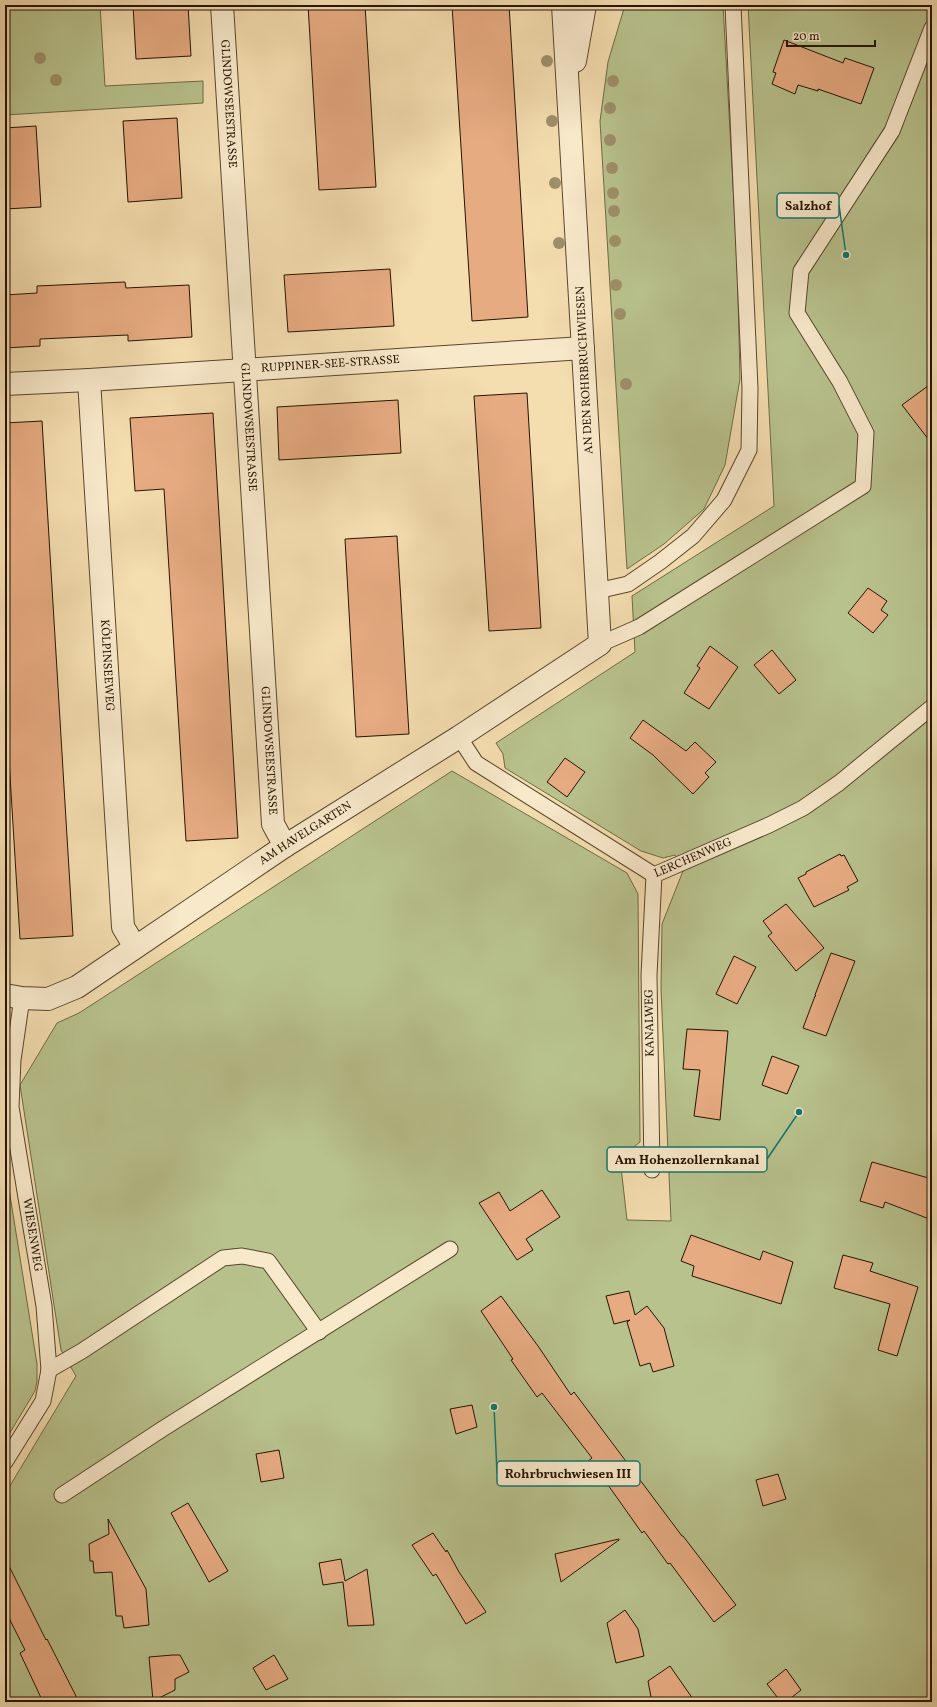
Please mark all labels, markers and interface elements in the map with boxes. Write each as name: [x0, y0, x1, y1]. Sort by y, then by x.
scale bar: [787, 22, 875, 48]
text: 20 m: [793, 29, 820, 45]
street label: GLINDOWSEESTRASSE: [216, 39, 240, 169]
callout: Salzhof: [777, 193, 839, 218]
text: Salzhof: [785, 198, 833, 216]
street label: AN DEN ROHRBRUCHWIESEN: [573, 286, 597, 454]
street label: RUPPINER-SEE-STRASSE: [260, 352, 400, 377]
street label: GLINDOWSEESTRASSE: [236, 362, 260, 492]
street label: KÖLPINSEEWEG: [96, 619, 118, 712]
street label: GLINDOWSEESTRASSE: [256, 686, 280, 815]
street label: AM HAVELGARTEN: [256, 798, 355, 869]
street label: LERCHENWEG: [652, 834, 734, 882]
street label: KANALWEG: [641, 989, 659, 1057]
callout: Am Hohenzollernkanal: [607, 1147, 767, 1172]
text: Am Hohenzollernkanal: [615, 1152, 760, 1170]
street label: WIESENWEG: [18, 1197, 46, 1273]
callout: Rohrbruchwiesen III: [497, 1461, 640, 1486]
text: Rohrbruchwiesen III: [505, 1466, 631, 1484]

